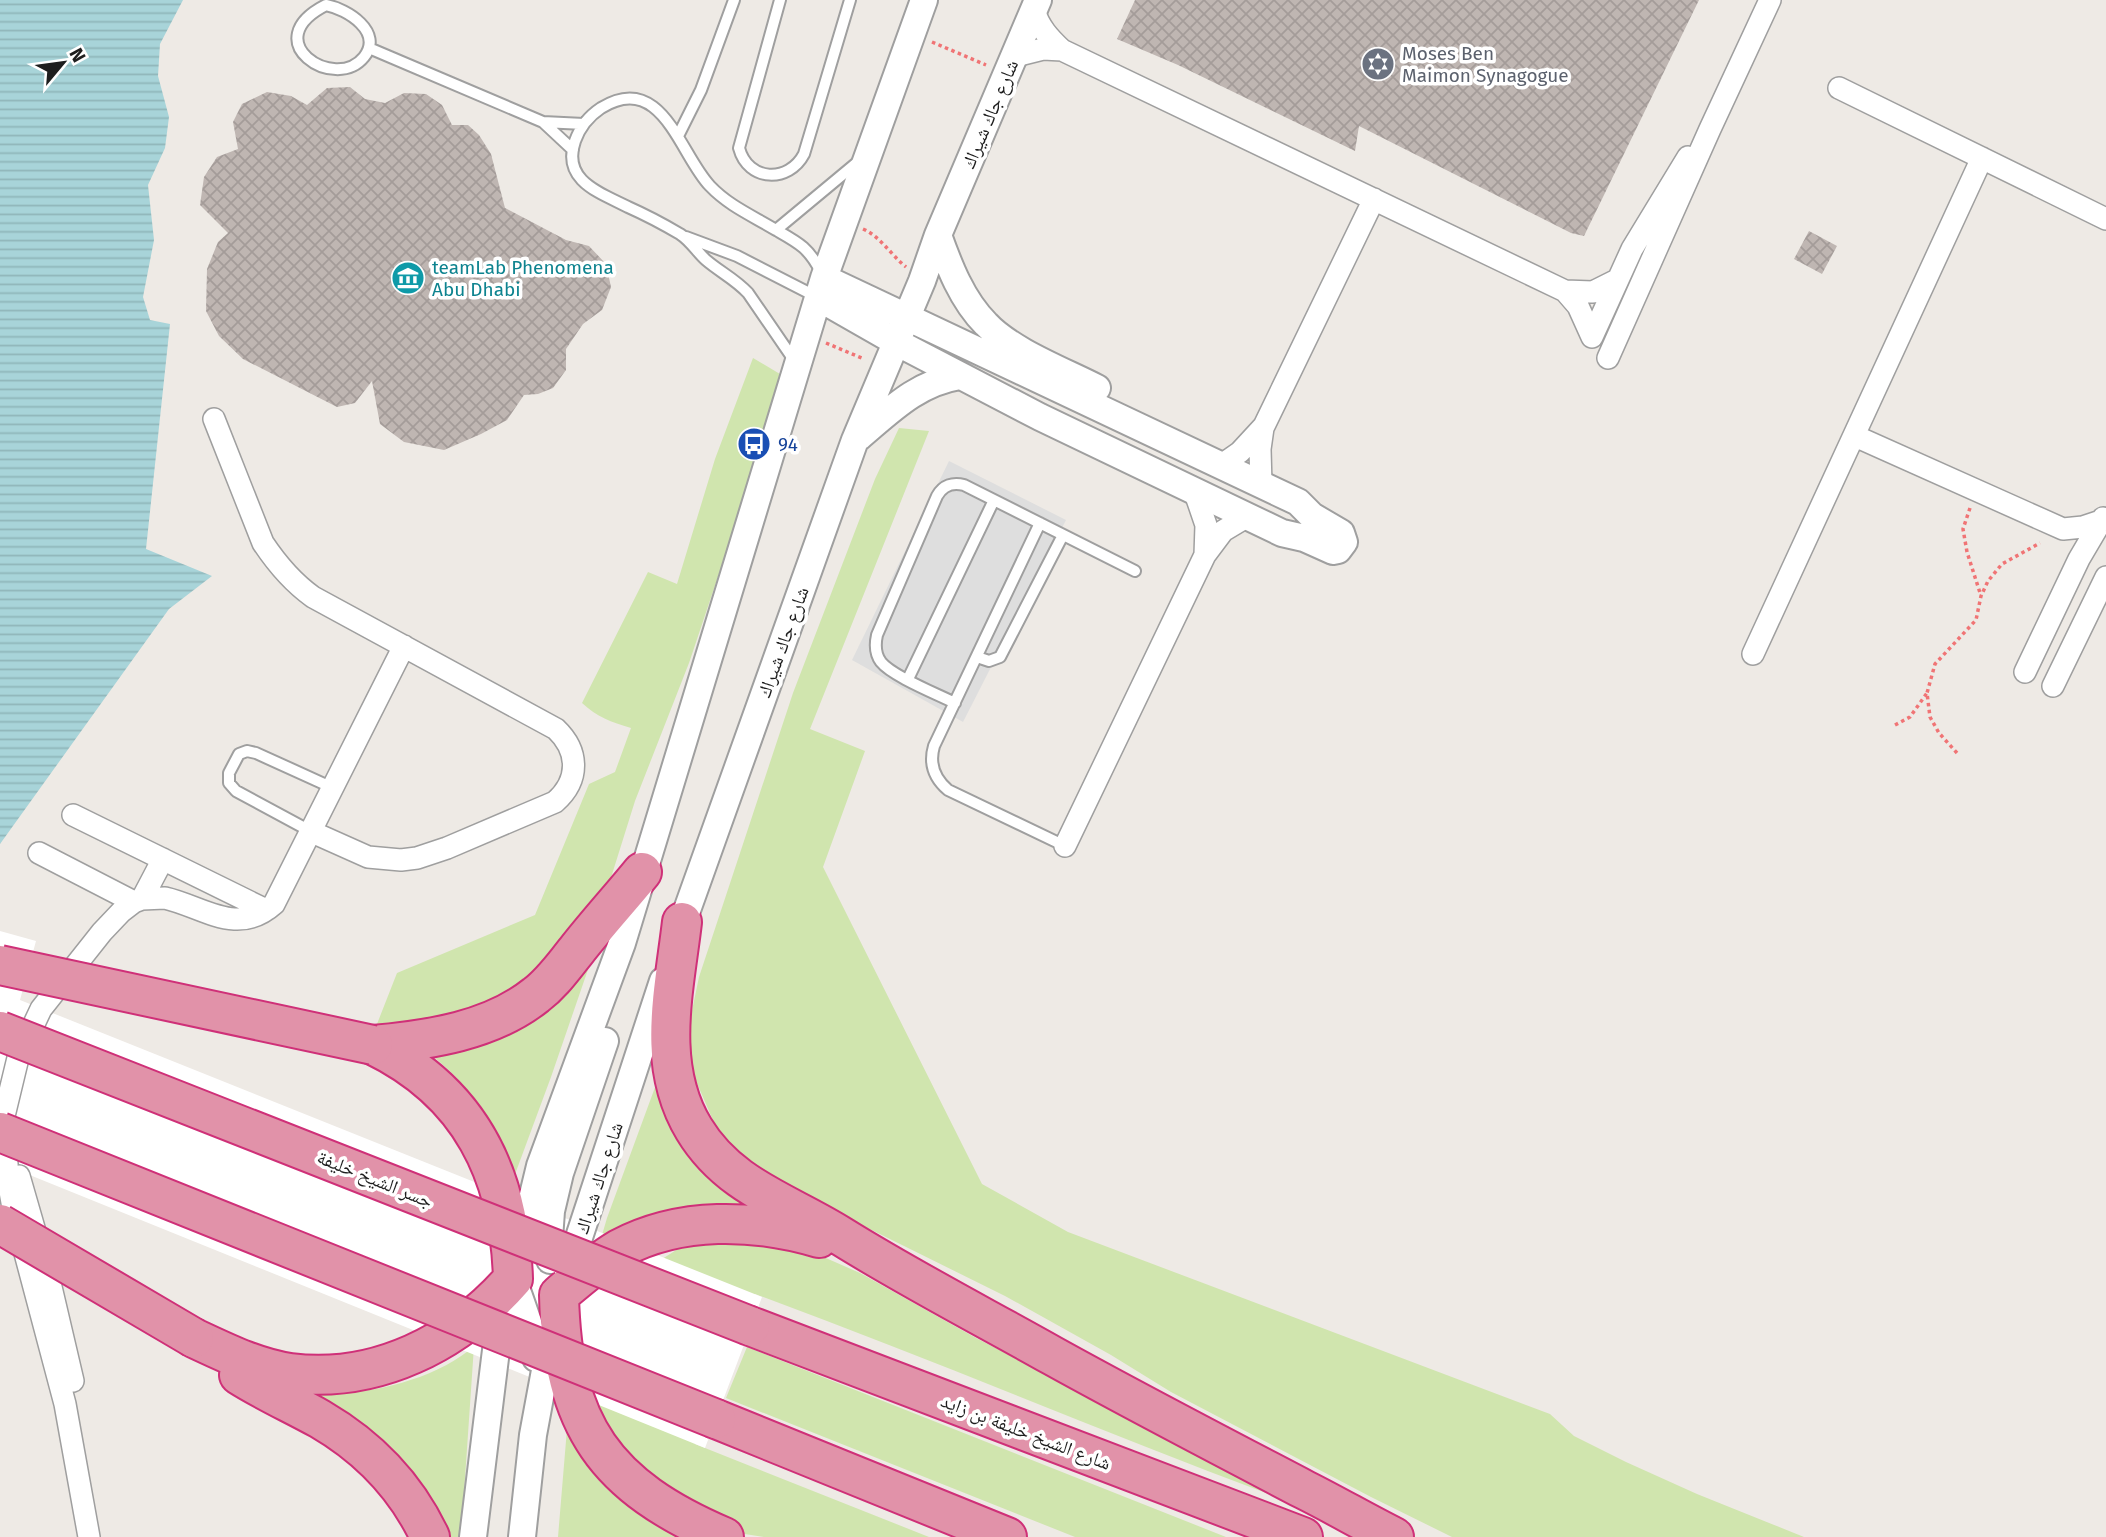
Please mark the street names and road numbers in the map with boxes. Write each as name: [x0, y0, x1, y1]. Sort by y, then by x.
street label: شارع جاك شيراك: [957, 56, 1023, 172]
street label: شارع جاك شيراك: [752, 584, 814, 700]
street label: شارع جاك شيراك: [570, 1119, 628, 1237]
street label: جسر الشيخ خليفة: [313, 1145, 436, 1214]
street label: شارع الشيخ خليفة بن زايد: [937, 1389, 1114, 1476]

